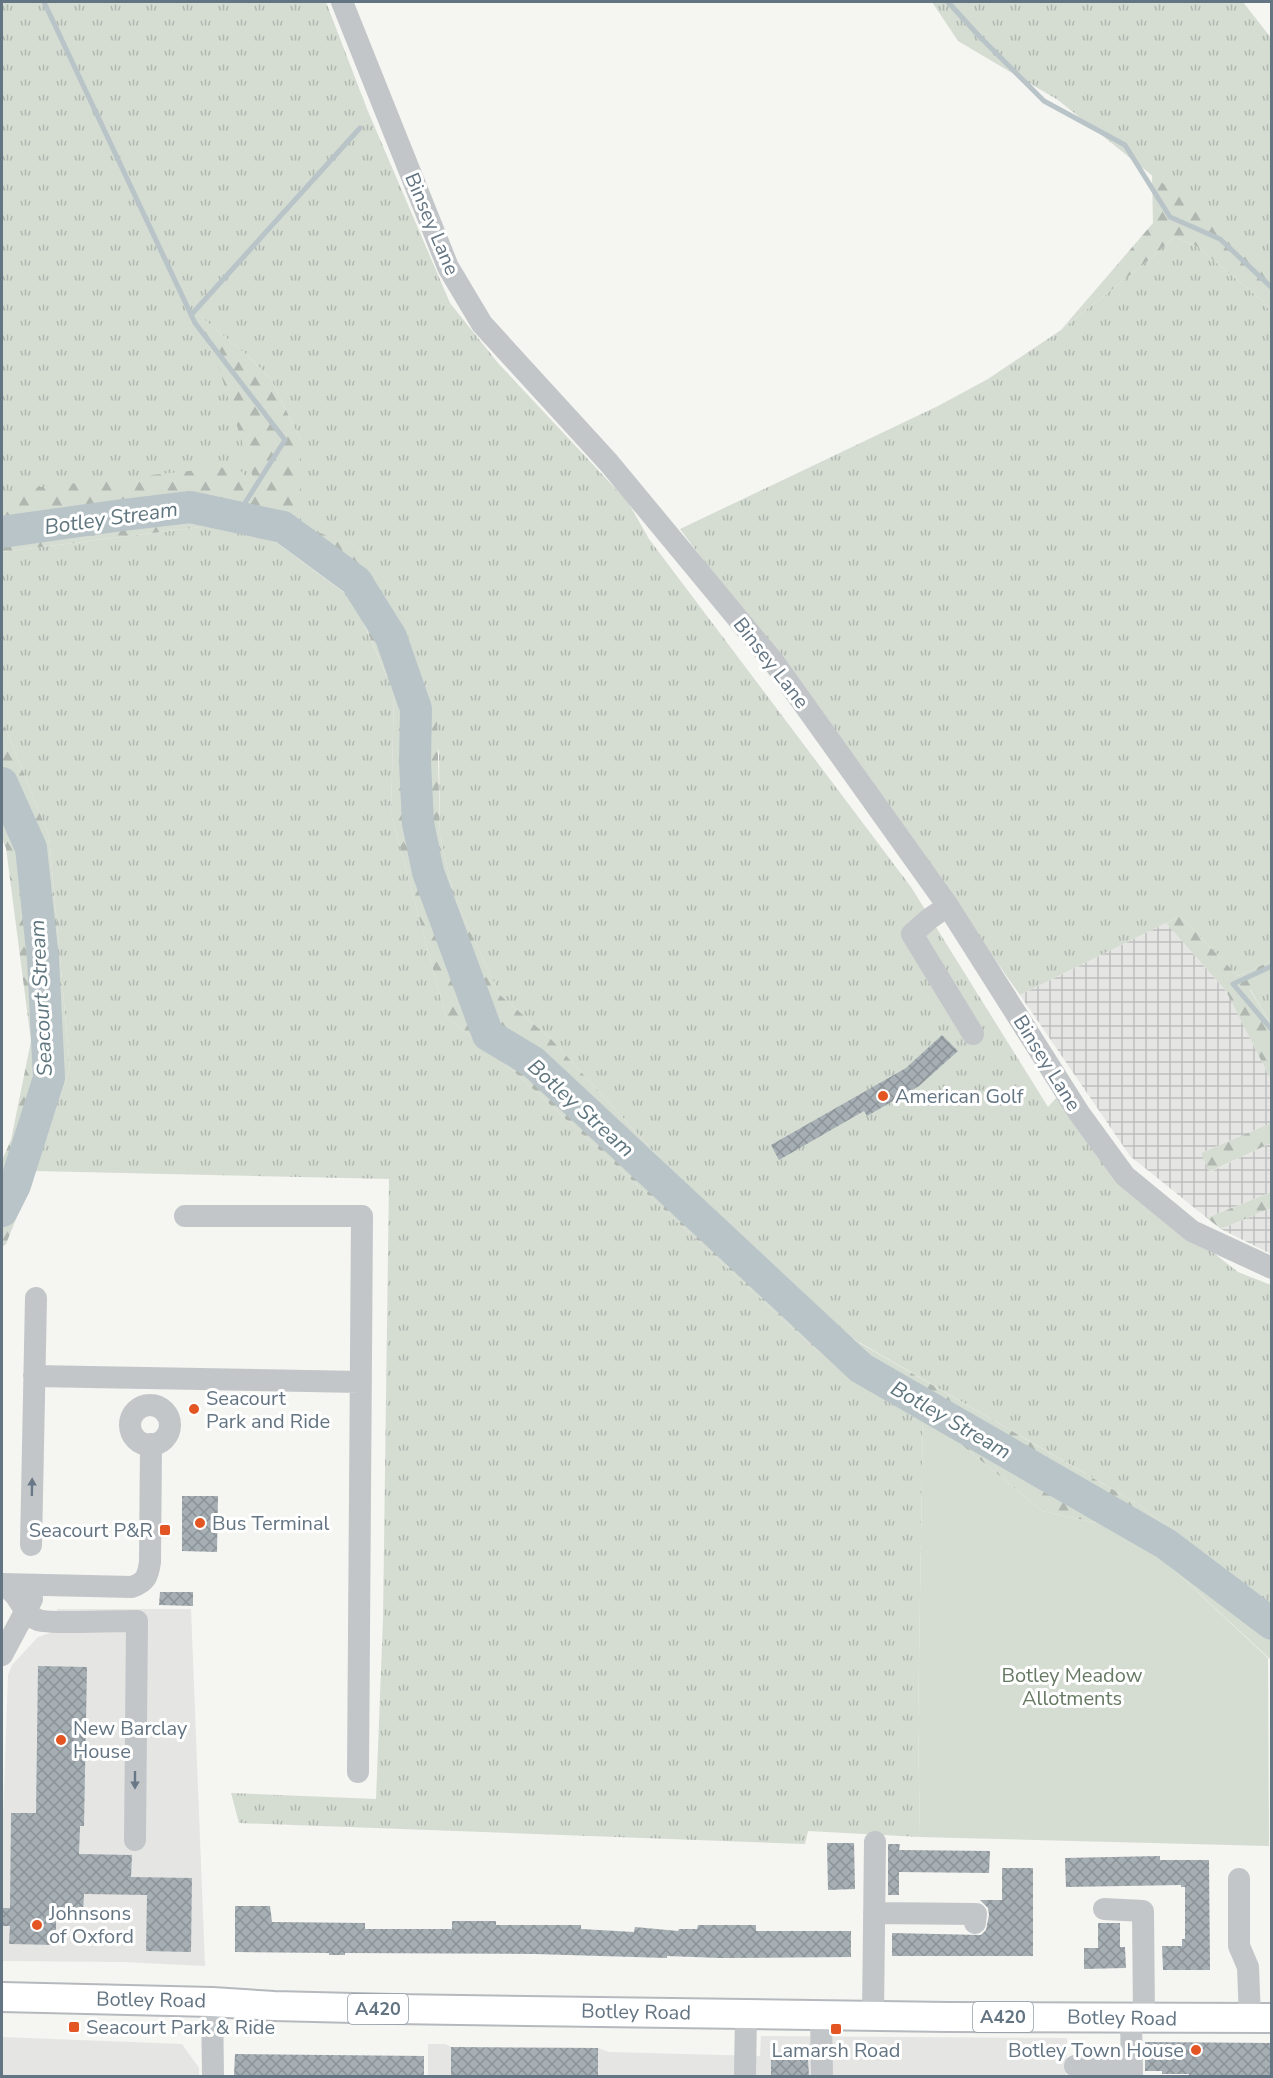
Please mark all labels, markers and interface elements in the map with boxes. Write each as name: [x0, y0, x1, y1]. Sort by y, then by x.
street label: Binsey Lane: [398, 169, 466, 279]
water label: Botley Stream: [43, 495, 179, 541]
street label: Binsey Lane: [727, 612, 815, 714]
water label: Seacourt Stream: [23, 919, 59, 1077]
street label: Binsey Lane: [1007, 1010, 1087, 1116]
water label: Botley Stream: [522, 1053, 640, 1163]
place label: American Golf: [895, 1083, 1024, 1110]
marker: American Golf: [876, 1089, 890, 1103]
water label: Botley Stream: [886, 1374, 1016, 1466]
place label: Seacourt Park and Ride: [206, 1385, 330, 1435]
marker: Seacourt Park and Ride: [187, 1402, 201, 1416]
one-way arrow: [28, 1477, 37, 1496]
place label: Bus Terminal: [212, 1510, 330, 1537]
marker: Bus Terminal: [193, 1516, 207, 1530]
place label: Seacourt P&R: [29, 1517, 153, 1544]
marker: Seacourt P&R: [158, 1523, 172, 1537]
park label: Botley Meadow Allotments: [1001, 1662, 1143, 1712]
place label: New Barclay House: [73, 1715, 188, 1765]
marker: New Barclay House: [54, 1733, 68, 1747]
one-way arrow: [131, 1771, 140, 1790]
place label: Johnsons of Oxford: [48, 1900, 134, 1950]
marker: Johnsons of Oxford: [30, 1918, 44, 1932]
street label: Botley Road: [96, 1986, 206, 2014]
road number: A420: [348, 1994, 408, 2024]
street label: Botley Road: [581, 1998, 691, 2026]
road number: A420: [973, 2002, 1033, 2032]
street label: Botley Road: [1067, 2004, 1177, 2032]
place label: Seacourt Park & Ride: [86, 2014, 275, 2041]
marker: Seacourt Park & Ride: [67, 2020, 81, 2034]
marker: Lamarsh Road: [829, 2022, 843, 2036]
place label: Lamarsh Road: [772, 2037, 900, 2064]
place label: Botley Town House: [1008, 2037, 1184, 2064]
marker: Botley Town House: [1189, 2043, 1203, 2057]

